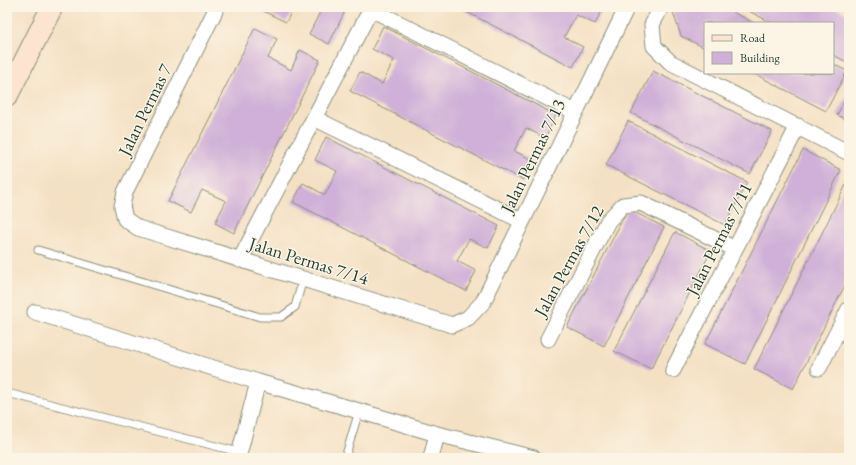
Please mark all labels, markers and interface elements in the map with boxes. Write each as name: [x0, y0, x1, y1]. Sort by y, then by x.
legend: [704, 22, 834, 74]
text: Road: [740, 30, 766, 46]
text: Building: [740, 50, 781, 66]
street label: Jalan Permas 7: [112, 60, 177, 161]
street label: Jalan Permas 7/13: [494, 95, 570, 218]
street label: Jalan Permas 7/11: [679, 178, 757, 301]
street label: Jalan Permas 7/12: [528, 201, 609, 322]
street label: Jalan Permas 7/14: [245, 231, 372, 290]

